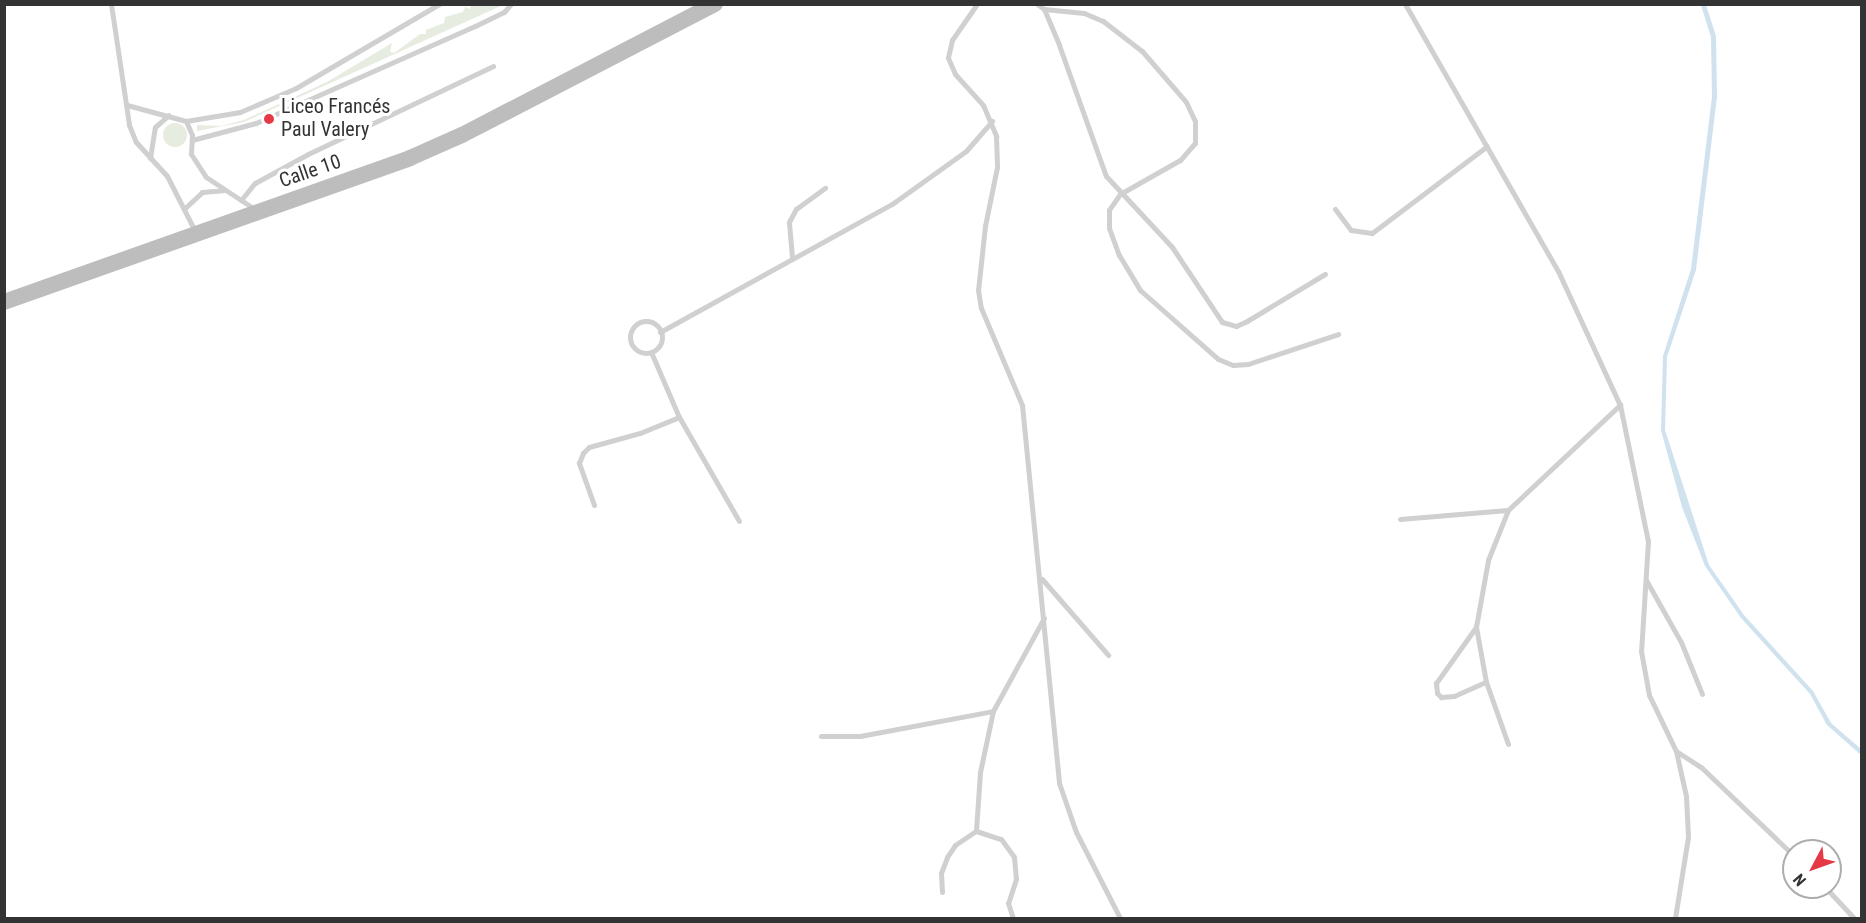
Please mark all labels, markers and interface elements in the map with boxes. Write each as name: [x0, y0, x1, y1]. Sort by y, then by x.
place label: Liceo Francés Paul Valery: [281, 95, 390, 142]
marker: Liceo Francés Paul Valery: [262, 112, 276, 126]
street label: Calle 10: [276, 149, 344, 193]
north arrow: [1782, 839, 1842, 899]
text: N: [1789, 870, 1810, 890]

